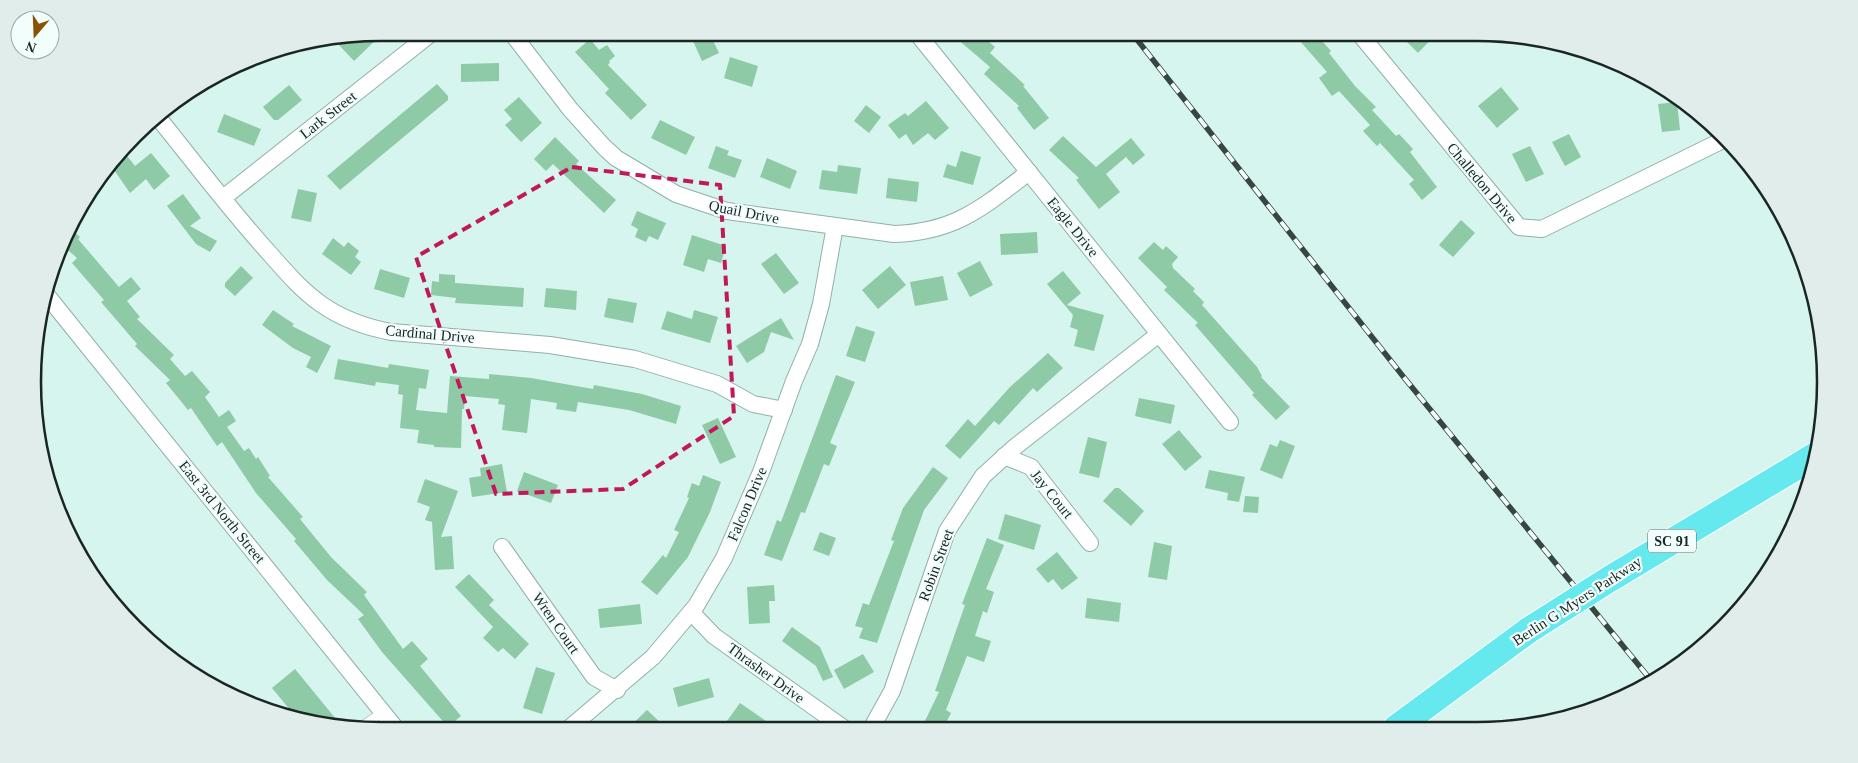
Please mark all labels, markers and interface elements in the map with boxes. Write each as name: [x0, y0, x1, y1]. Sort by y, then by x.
north arrow: [10, 10, 60, 60]
text: N: [24, 38, 38, 56]
street label: Lark Street: [297, 88, 360, 142]
street label: Challedon Drive: [1444, 140, 1520, 227]
street label: Eagle Drive: [1044, 194, 1102, 260]
street label: Quail Drive: [708, 197, 781, 227]
street label: Cardinal Drive: [385, 322, 476, 346]
street label: East 3rd North Street: [176, 458, 269, 567]
street label: Falcon Drive: [724, 464, 770, 543]
street label: Jay Court: [1028, 466, 1077, 522]
street label: Robin Street: [916, 526, 957, 603]
road number: SC 91: [1648, 530, 1696, 552]
street label: Berlin G Myers Parkway: [1510, 553, 1645, 649]
street label: Wren Court: [529, 589, 583, 657]
street label: Thrasher Drive: [724, 640, 808, 706]

